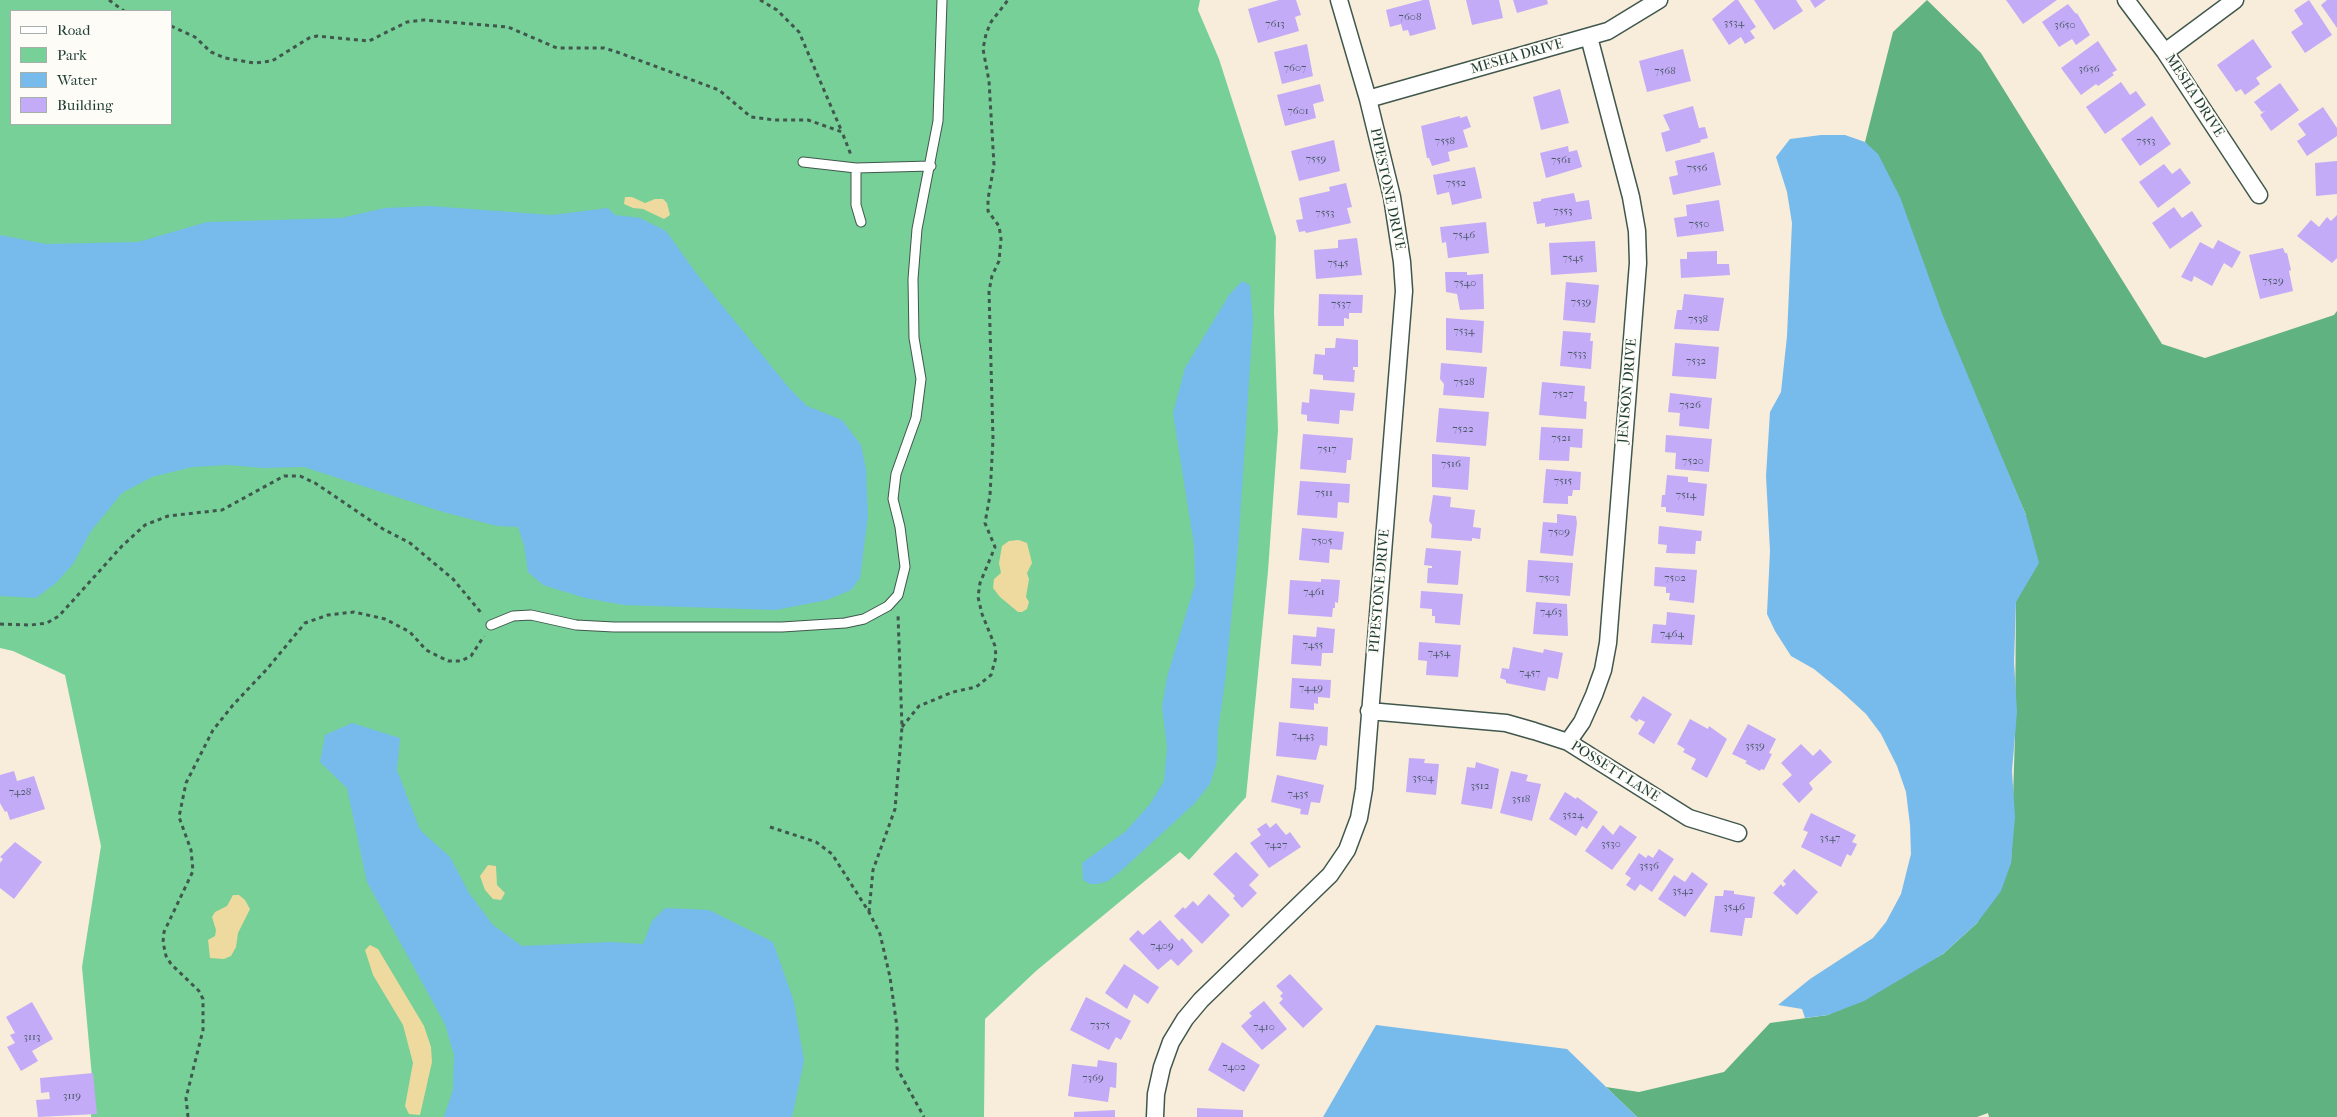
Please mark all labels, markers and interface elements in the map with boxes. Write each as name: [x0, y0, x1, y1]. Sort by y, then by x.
legend: [10, 10, 172, 125]
house number: 7608: [1399, 10, 1421, 24]
house number: 3534: [1724, 16, 1744, 30]
house number: 7613: [1265, 17, 1285, 31]
house number: 3650: [2054, 18, 2076, 32]
text: Road: [57, 21, 90, 39]
street label: MESHA DRIVE: [1469, 36, 1565, 78]
text: Park: [57, 46, 87, 64]
street label: MESHA DRIVE: [2161, 51, 2227, 141]
house number: 7607: [1284, 61, 1306, 75]
house number: 3656: [2078, 62, 2100, 76]
house number: 7568: [1654, 64, 1676, 78]
text: Water: [57, 71, 97, 89]
text: Building: [57, 96, 113, 114]
house number: 7601: [1287, 104, 1309, 118]
street label: PIPESTONE DRIVE: [1366, 126, 1408, 252]
house number: 7558: [1435, 134, 1455, 148]
house number: 7553: [2136, 134, 2156, 148]
house number: 7559: [1306, 152, 1326, 166]
house number: 7561: [1551, 153, 1571, 167]
house number: 7556: [1687, 161, 1707, 175]
house number: 7552: [1446, 176, 1466, 190]
house number: 7553: [1553, 204, 1573, 218]
house number: 7553: [1315, 206, 1335, 220]
house number: 7550: [1689, 217, 1709, 231]
house number: 7546: [1453, 228, 1475, 242]
house number: 7545: [1562, 251, 1584, 265]
house number: 7545: [1327, 256, 1349, 270]
house number: 7529: [2262, 274, 2284, 288]
house number: 7540: [1454, 276, 1476, 290]
house number: 7539: [1571, 295, 1591, 309]
house number: 7537: [1331, 297, 1351, 311]
house number: 7538: [1688, 312, 1708, 326]
house number: 7534: [1453, 324, 1475, 338]
street label: JENISON DRIVE: [1615, 338, 1641, 444]
house number: 7533: [1567, 347, 1587, 361]
house number: 7532: [1686, 354, 1706, 368]
house number: 7528: [1453, 375, 1475, 389]
house number: 7527: [1552, 387, 1574, 401]
house number: 7526: [1679, 398, 1701, 412]
house number: 7522: [1452, 422, 1474, 436]
house number: 7521: [1551, 431, 1571, 445]
house number: 7517: [1317, 442, 1337, 456]
house number: 7520: [1682, 454, 1704, 468]
house number: 7516: [1441, 457, 1461, 471]
house number: 7515: [1554, 474, 1572, 488]
house number: 7511: [1315, 486, 1333, 500]
house number: 7514: [1676, 488, 1696, 502]
house number: 7509: [1548, 525, 1570, 539]
street label: PIPESTONE DRIVE: [1366, 528, 1394, 654]
house number: 7505: [1312, 534, 1332, 548]
house number: 7503: [1539, 571, 1559, 585]
house number: 7502: [1664, 571, 1686, 585]
house number: 7461: [1303, 585, 1325, 599]
house number: 7463: [1540, 605, 1562, 619]
house number: 7464: [1660, 627, 1684, 641]
house number: 7455: [1303, 638, 1323, 652]
house number: 7454: [1428, 646, 1450, 660]
house number: 7457: [1519, 666, 1541, 680]
house number: 7449: [1299, 681, 1323, 695]
house number: 7443: [1292, 729, 1314, 743]
street label: POSSETT LANE: [1567, 738, 1663, 806]
house number: 3539: [1745, 739, 1765, 753]
house number: 3504: [1412, 771, 1434, 785]
house number: 3512: [1471, 779, 1489, 793]
house number: 7428: [9, 785, 31, 799]
house number: 7435: [1288, 787, 1308, 801]
house number: 3518: [1512, 792, 1530, 806]
house number: 3524: [1562, 808, 1584, 822]
house number: 3547: [1820, 831, 1840, 845]
house number: 3530: [1601, 837, 1621, 851]
house number: 7427: [1265, 838, 1287, 852]
house number: 3536: [1639, 859, 1659, 873]
house number: 3542: [1672, 884, 1694, 898]
house number: 3546: [1723, 900, 1745, 914]
house number: 7409: [1150, 939, 1174, 953]
house number: 7375: [1090, 1018, 1110, 1032]
house number: 7410: [1253, 1020, 1275, 1034]
house number: 3113: [24, 1030, 40, 1044]
house number: 7402: [1222, 1060, 1246, 1074]
house number: 7369: [1082, 1071, 1104, 1085]
house number: 3119: [63, 1089, 81, 1103]

